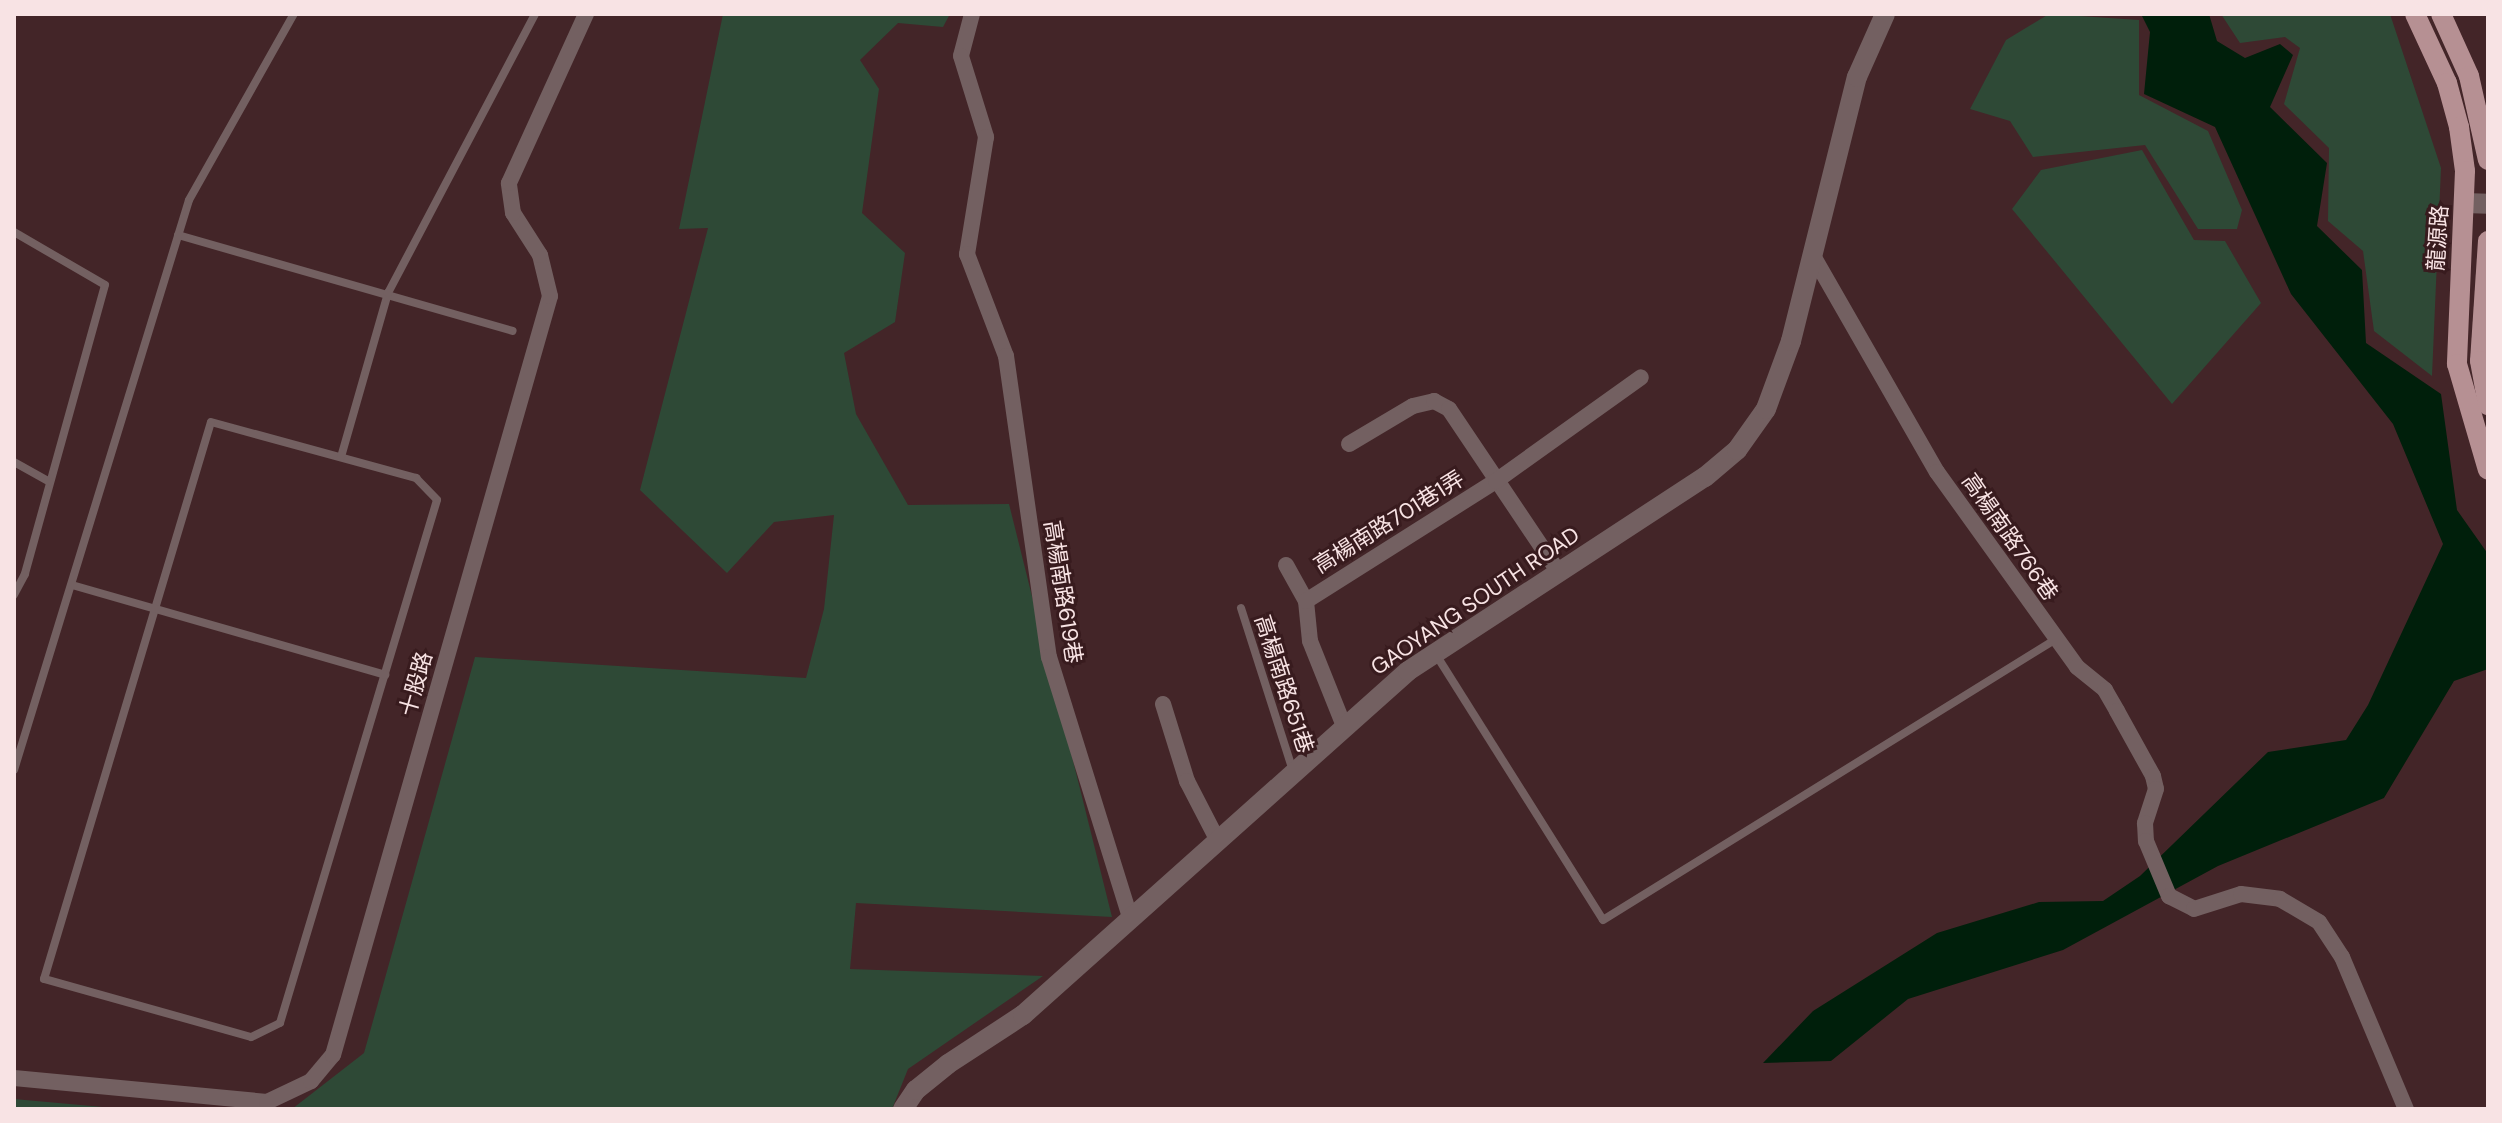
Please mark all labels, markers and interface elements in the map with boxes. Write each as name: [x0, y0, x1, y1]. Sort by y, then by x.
street label: 龍源路: [2423, 204, 2453, 272]
street label: 高楊南路701巷1弄: [1309, 465, 1469, 579]
street label: 高楊南路766巷: [1957, 468, 2063, 606]
street label: 高楊南路619巷: [1039, 519, 1087, 665]
street label: GAOYANG SOUTH ROAD: [1366, 521, 1584, 681]
street label: 高楊南路651巷: [1249, 612, 1319, 756]
street label: 十股路: [394, 649, 438, 719]

